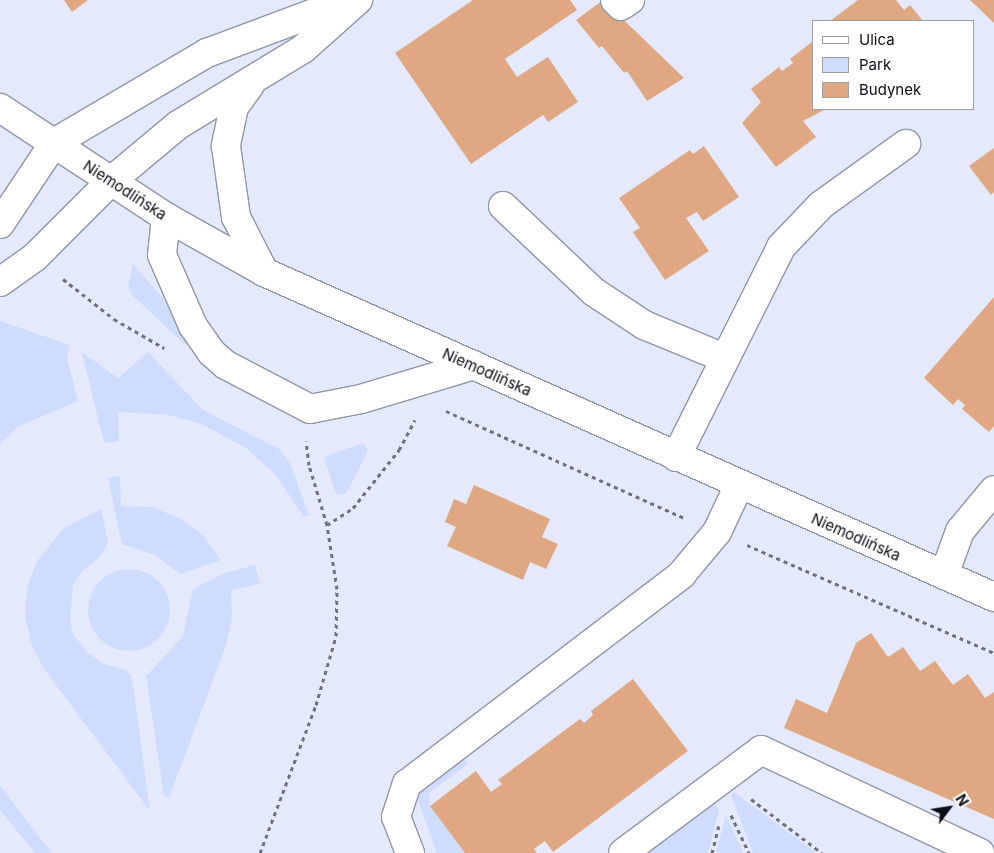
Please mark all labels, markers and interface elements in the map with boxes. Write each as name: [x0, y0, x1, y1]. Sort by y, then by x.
legend: [812, 20, 974, 110]
text: Ulica: [859, 30, 895, 49]
text: Park: [859, 55, 891, 74]
text: Budynek: [859, 80, 921, 99]
street label: Niemodlińska: [80, 156, 170, 224]
street label: Niemodlińska: [440, 344, 534, 400]
street label: Niemodlińska: [809, 509, 903, 565]
north arrow: [924, 783, 974, 833]
text: N: [952, 791, 972, 809]

